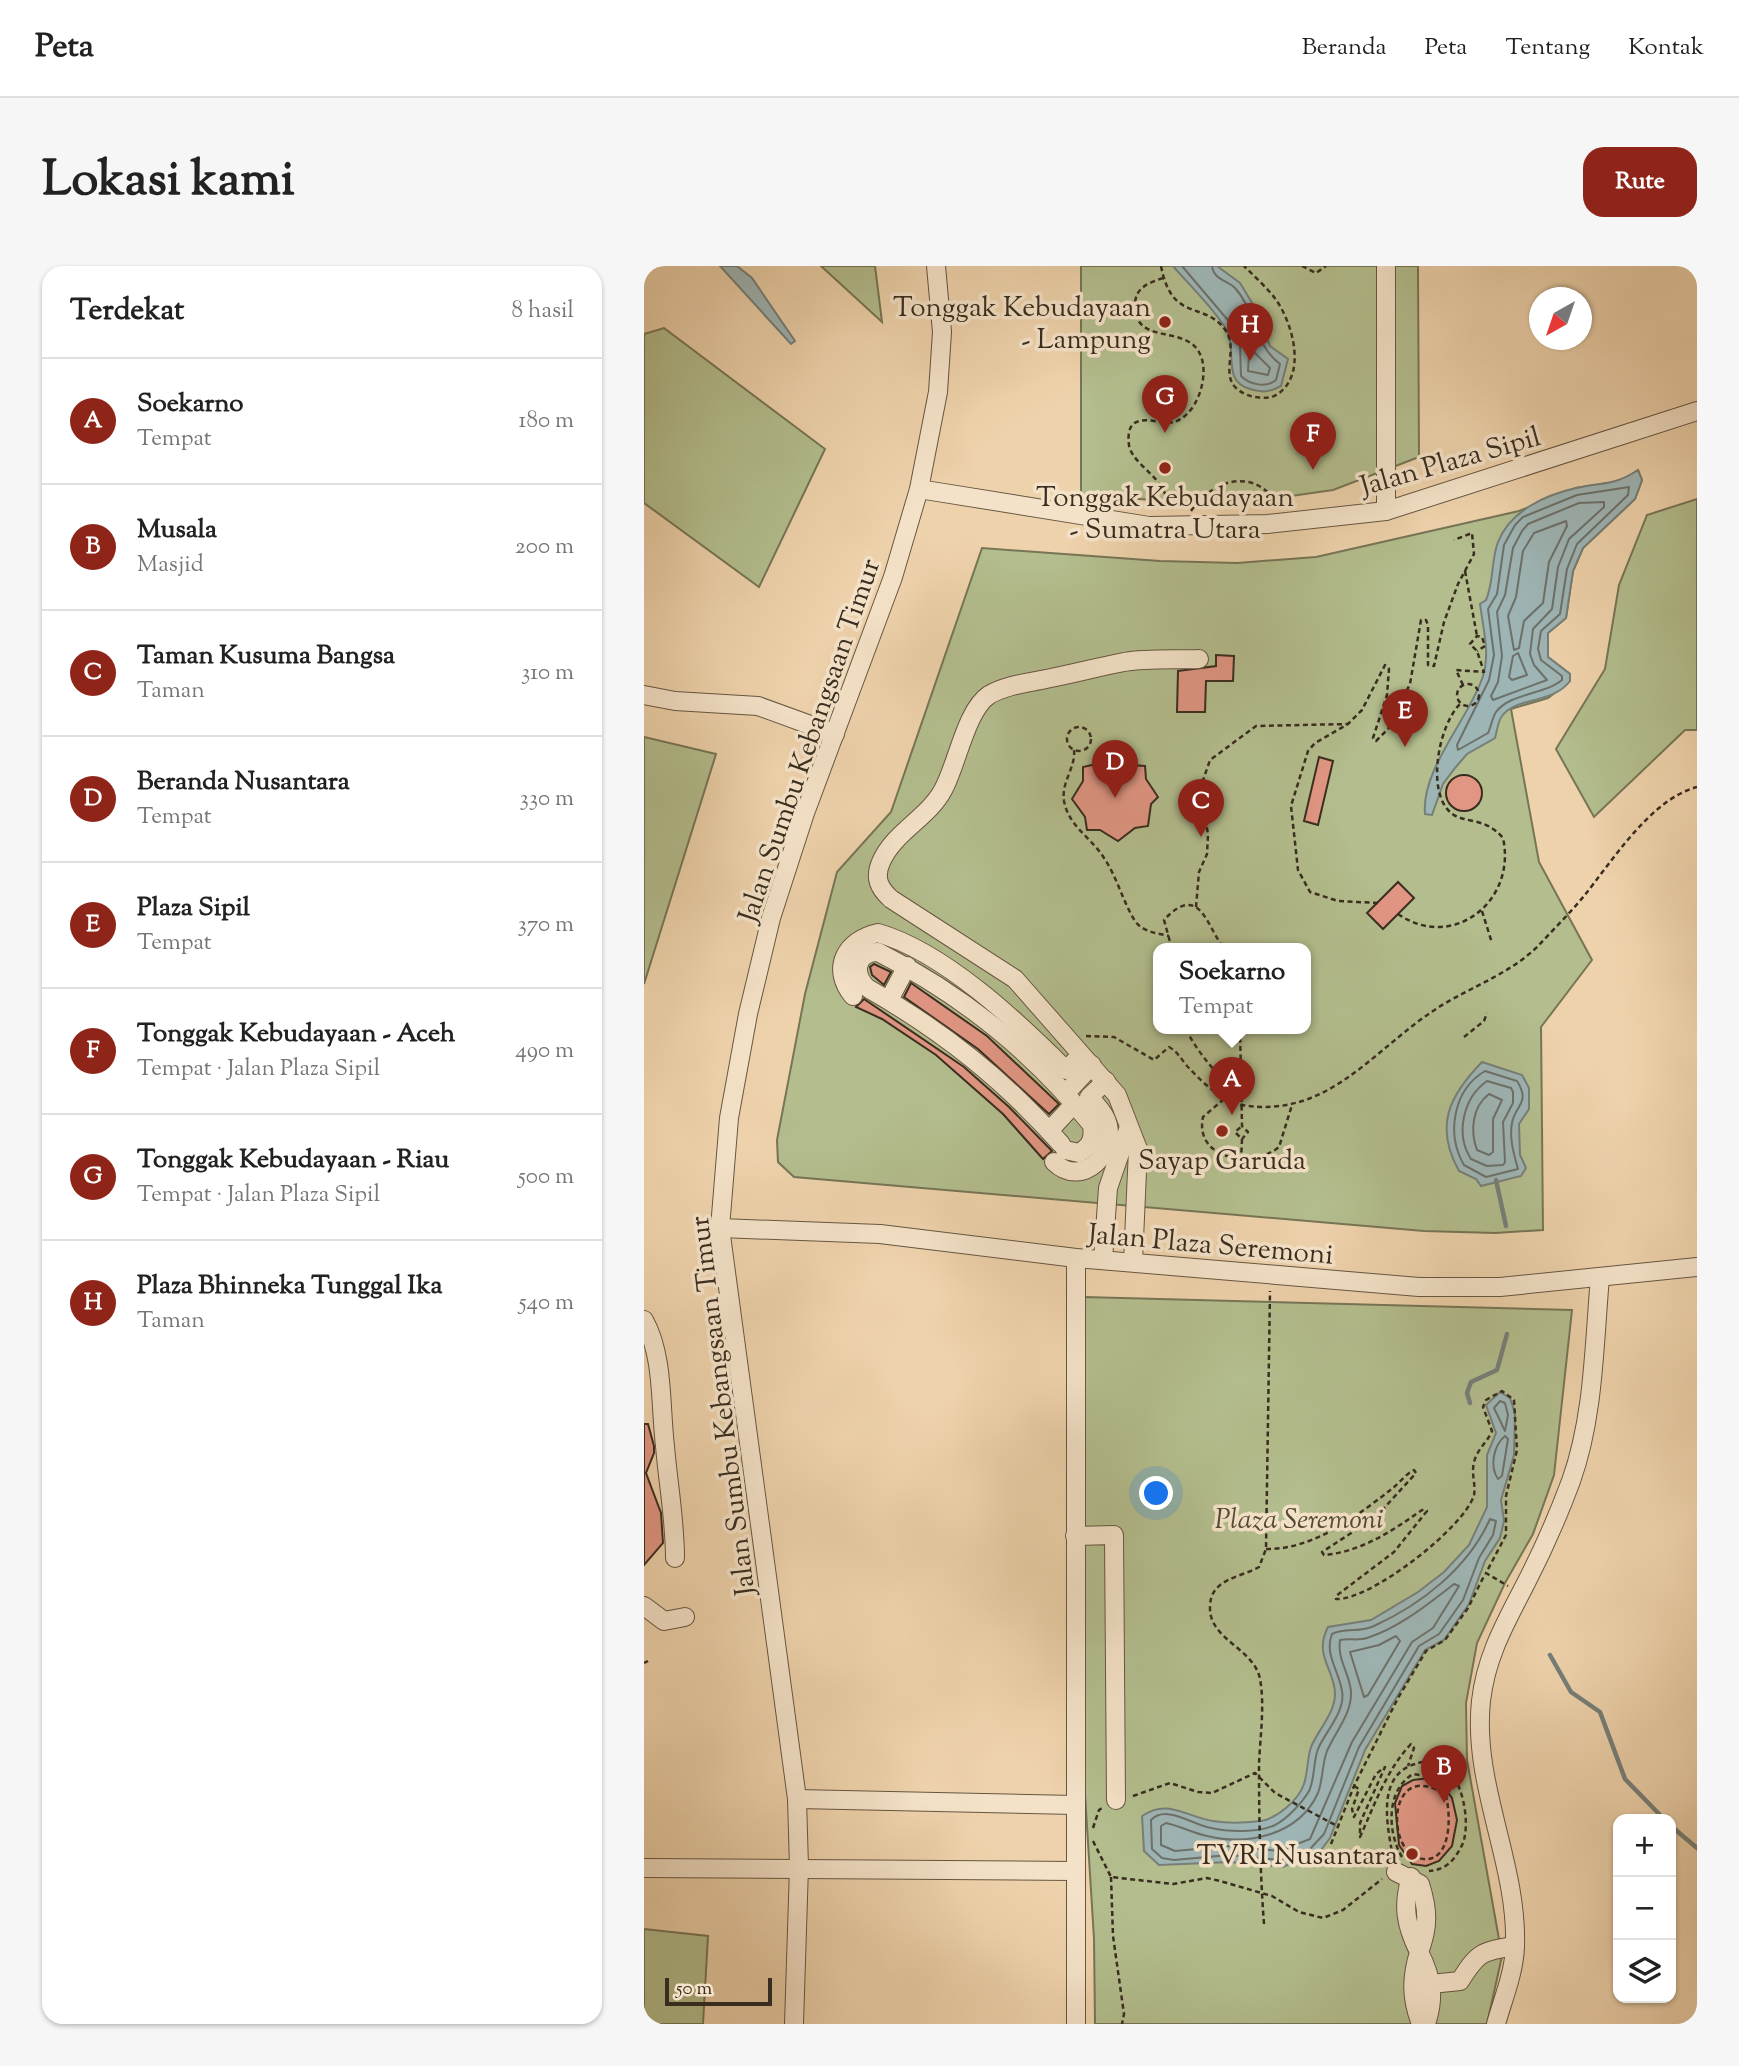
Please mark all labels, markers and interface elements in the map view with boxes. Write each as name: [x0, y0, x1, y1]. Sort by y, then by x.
text: Peta: [35, 24, 94, 72]
text: Beranda: [1302, 31, 1387, 65]
text: Peta: [1425, 31, 1467, 65]
text: Tentang: [1505, 31, 1590, 65]
text: Kontak: [1628, 31, 1704, 65]
text: Lokasi kami: [42, 147, 295, 217]
button: Rute: [1583, 147, 1697, 217]
north arrow: [1529, 287, 1592, 350]
place label: Tonggak Kebudayaan - Lampung: [893, 289, 1151, 361]
text: Terdekat: [70, 290, 184, 333]
text: 8 hasil: [512, 295, 574, 328]
pin: H: [1227, 303, 1273, 361]
marker: Tonggak Kebudayaan - Lampung: [1157, 314, 1173, 330]
pin: G: [1142, 375, 1188, 433]
text: Soekarno: [137, 386, 244, 423]
text: A: [84, 405, 102, 438]
text: 180 m: [519, 405, 574, 438]
pin: F: [1290, 412, 1336, 470]
street label: Jalan Plaza Sipil: [1354, 418, 1546, 508]
text: Tempat: [137, 423, 212, 456]
marker: Tonggak Kebudayaan - Sumatra Utara: [1157, 460, 1173, 476]
place label: Tonggak Kebudayaan - Sumatra Utara: [1036, 479, 1294, 551]
text: Musala: [137, 512, 217, 549]
text: B: [86, 531, 100, 564]
text: 200 m: [515, 531, 574, 564]
text: Masjid: [137, 549, 204, 582]
street label: Jalan Sumbu Kebangsaan Timur: [729, 553, 892, 930]
text: Taman Kusuma Bangsa: [137, 638, 395, 675]
text: C: [84, 657, 102, 690]
text: 310 m: [521, 657, 574, 690]
text: Taman: [137, 675, 205, 708]
pin: E: [1382, 689, 1428, 747]
pin: D: [1092, 740, 1138, 798]
text: Beranda Nusantara: [137, 764, 350, 801]
pin: C: [1178, 779, 1224, 837]
text: D: [84, 783, 102, 816]
text: 330 m: [520, 783, 574, 816]
text: Tempat: [137, 801, 212, 834]
text: Plaza Sipil: [137, 890, 250, 927]
text: E: [86, 909, 100, 942]
text: 370 m: [518, 909, 574, 942]
text: Tempat: [137, 927, 212, 960]
popup: [1153, 943, 1311, 1034]
text: Soekarno: [1179, 954, 1285, 991]
text: Tempat: [1179, 991, 1253, 1024]
text: Tonggak Kebudayaan - Aceh: [137, 1016, 455, 1053]
text: F: [87, 1035, 99, 1068]
text: 490 m: [515, 1035, 574, 1068]
text: Tempat · Jalan Plaza Sipil: [137, 1053, 380, 1086]
pin: A: [1209, 1057, 1255, 1115]
marker: Sayap Garuda: [1214, 1123, 1230, 1139]
text: Tonggak Kebudayaan - Riau: [137, 1142, 449, 1179]
place label: Sayap Garuda: [1138, 1142, 1306, 1182]
text: G: [84, 1161, 102, 1194]
text: 500 m: [518, 1161, 574, 1194]
text: Tempat · Jalan Plaza Sipil: [137, 1179, 380, 1212]
street label: Jalan Sumbu Kebangsaan Timur: [681, 1213, 767, 1600]
street label: Jalan Plaza Seremoni: [1084, 1215, 1335, 1277]
text: Plaza Bhinneka Tunggal Ika: [137, 1268, 443, 1305]
text: H: [84, 1287, 102, 1320]
text: 540 m: [519, 1287, 574, 1320]
text: Taman: [137, 1305, 205, 1338]
your location: [1139, 1476, 1173, 1510]
park label: Plaza Seremoni: [1215, 1501, 1383, 1541]
pin: B: [1421, 1745, 1467, 1803]
map controls: [1613, 1814, 1676, 2003]
button: +: [1613, 1814, 1676, 1877]
place label: TVRI Nusantara: [1196, 1837, 1398, 1877]
marker: TVRI Nusantara: [1404, 1846, 1420, 1862]
button: −: [1613, 1877, 1676, 1940]
button: layers: [1613, 1940, 1676, 2003]
scale bar: [665, 1975, 772, 2007]
text: 50 m: [676, 1976, 712, 2003]

